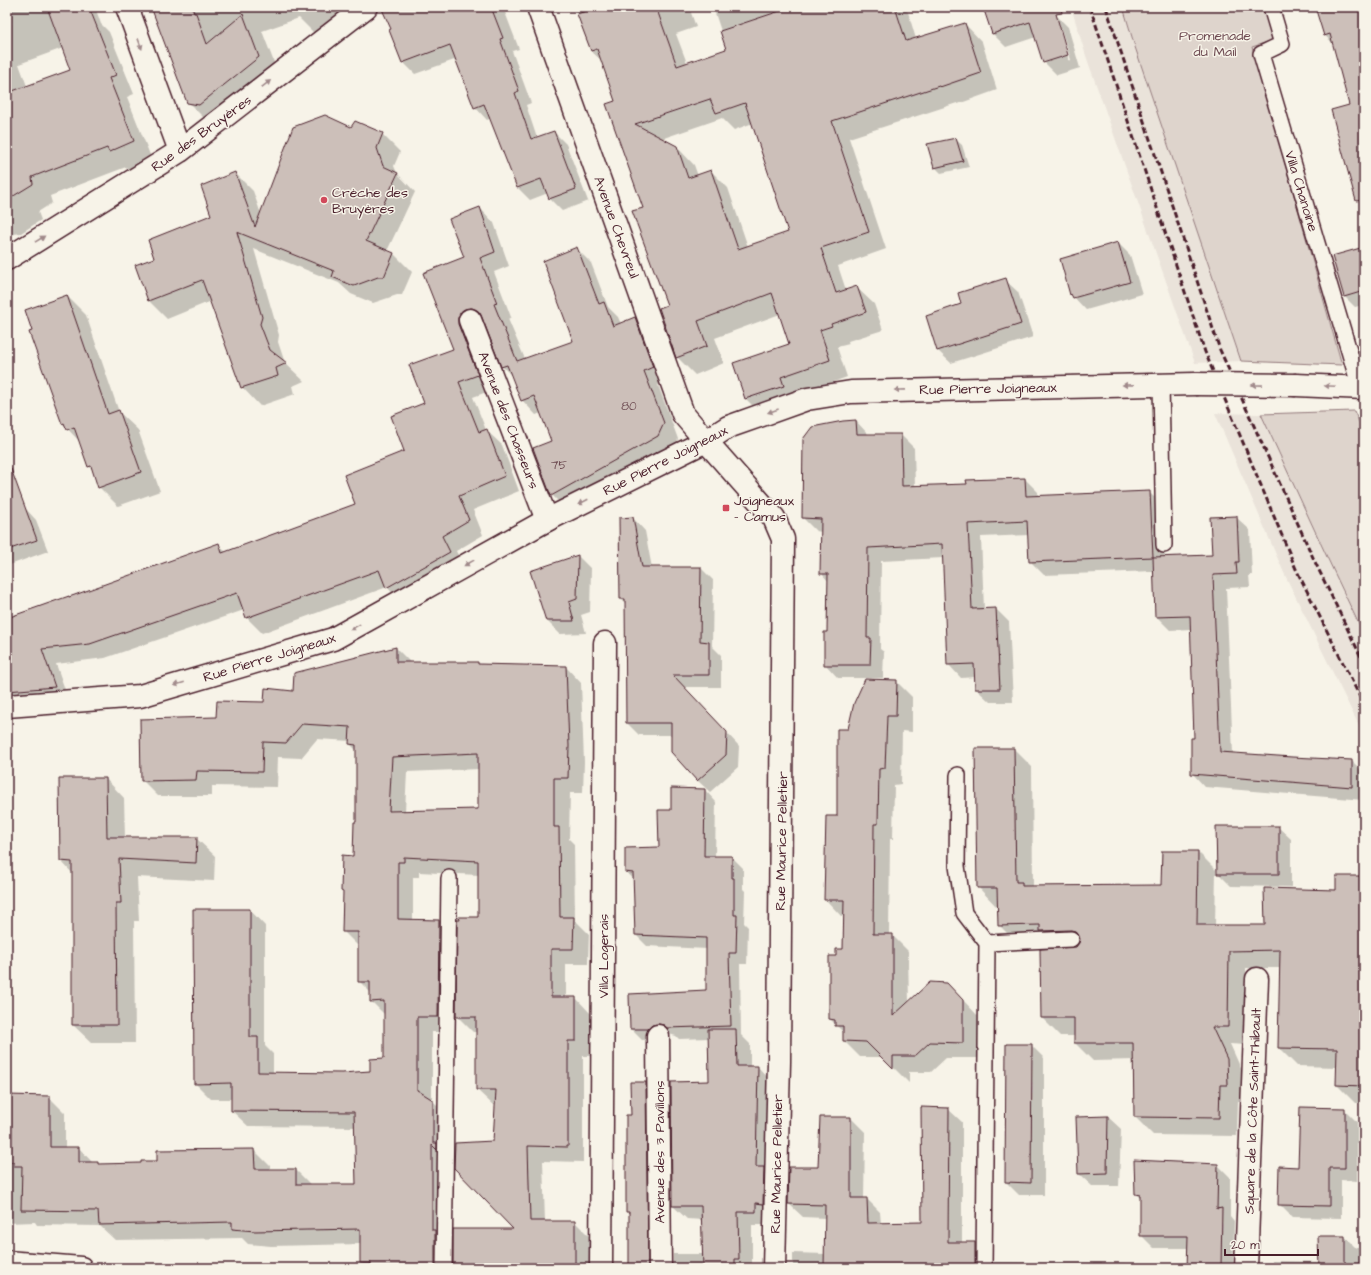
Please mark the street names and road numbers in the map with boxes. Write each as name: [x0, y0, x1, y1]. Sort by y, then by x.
street label: Rue des Bruyères: [147, 90, 256, 177]
street label: Villa Chanoine: [1279, 148, 1323, 235]
street label: Avenue Chevreul: [588, 173, 644, 281]
street label: Avenue des Chasseurs: [473, 349, 544, 492]
street label: Rue Pierre Joigneaux: [919, 378, 1057, 400]
street label: Rue Pierre Joigneaux: [600, 421, 732, 501]
street label: Rue Pierre Joigneaux: [201, 628, 338, 688]
street label: Rue Maurice Pelletier: [771, 771, 793, 911]
street label: Villa Logerais: [594, 914, 614, 998]
street label: Square de la Côte Saint-Thibault: [1239, 1007, 1267, 1214]
street label: Avenue des 3 Pavillons: [650, 1081, 670, 1223]
street label: Rue Maurice Pelletier: [766, 1094, 788, 1234]

